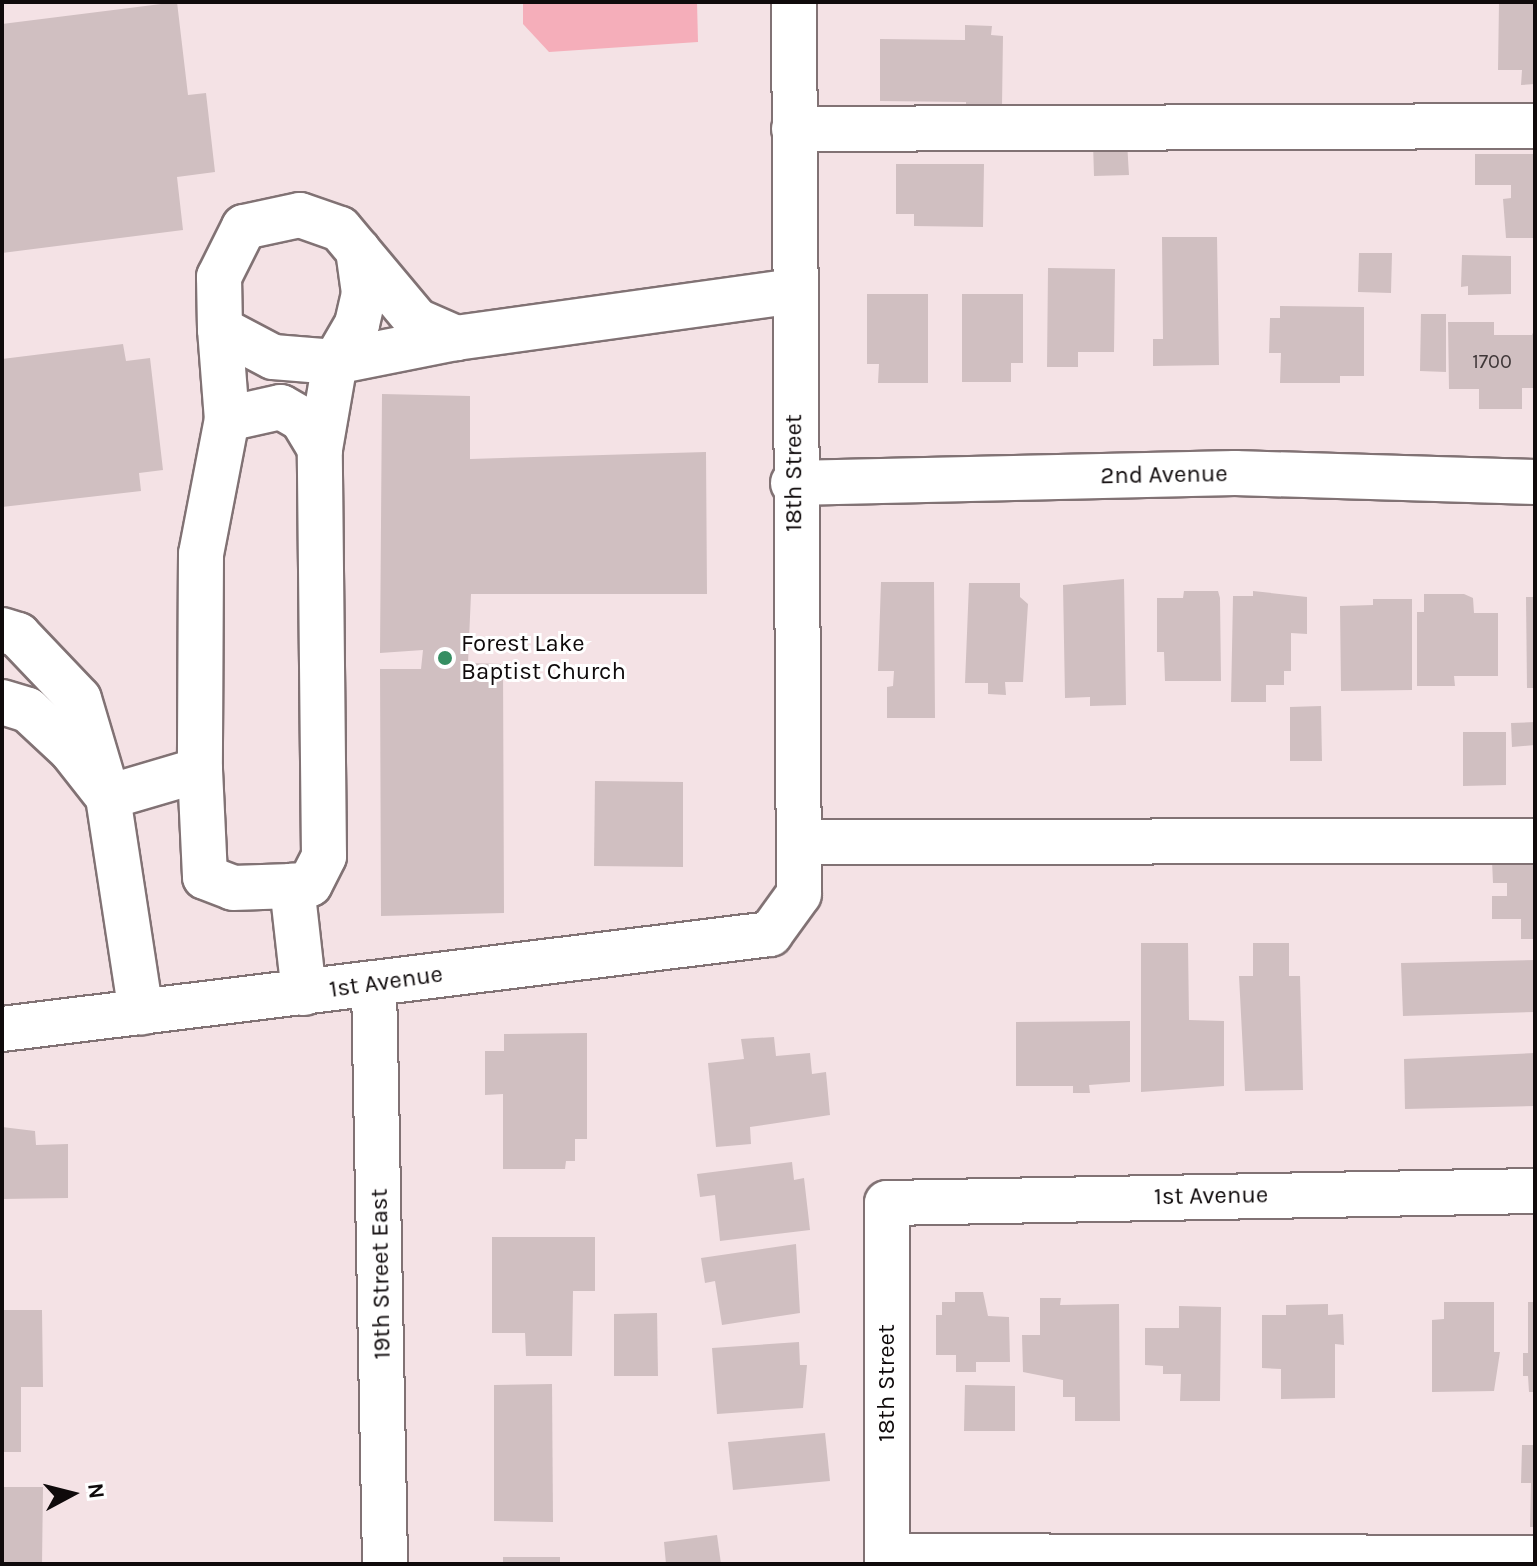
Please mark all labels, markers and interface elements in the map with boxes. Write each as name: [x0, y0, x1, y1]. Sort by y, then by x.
house number: 1700: [1472, 349, 1512, 373]
street label: 18th Street: [780, 414, 808, 532]
street label: 2nd Avenue: [1100, 459, 1228, 491]
place label: Forest Lake Baptist Church: [461, 630, 626, 686]
marker: Forest Lake Baptist Church: [436, 649, 454, 667]
street label: 1st Avenue: [327, 960, 445, 1004]
street label: 1st Avenue: [1154, 1181, 1268, 1211]
street label: 19th Street East: [365, 1188, 397, 1360]
street label: 18th Street: [873, 1324, 901, 1442]
north arrow: [32, 1454, 112, 1534]
text: N: [82, 1482, 110, 1500]

